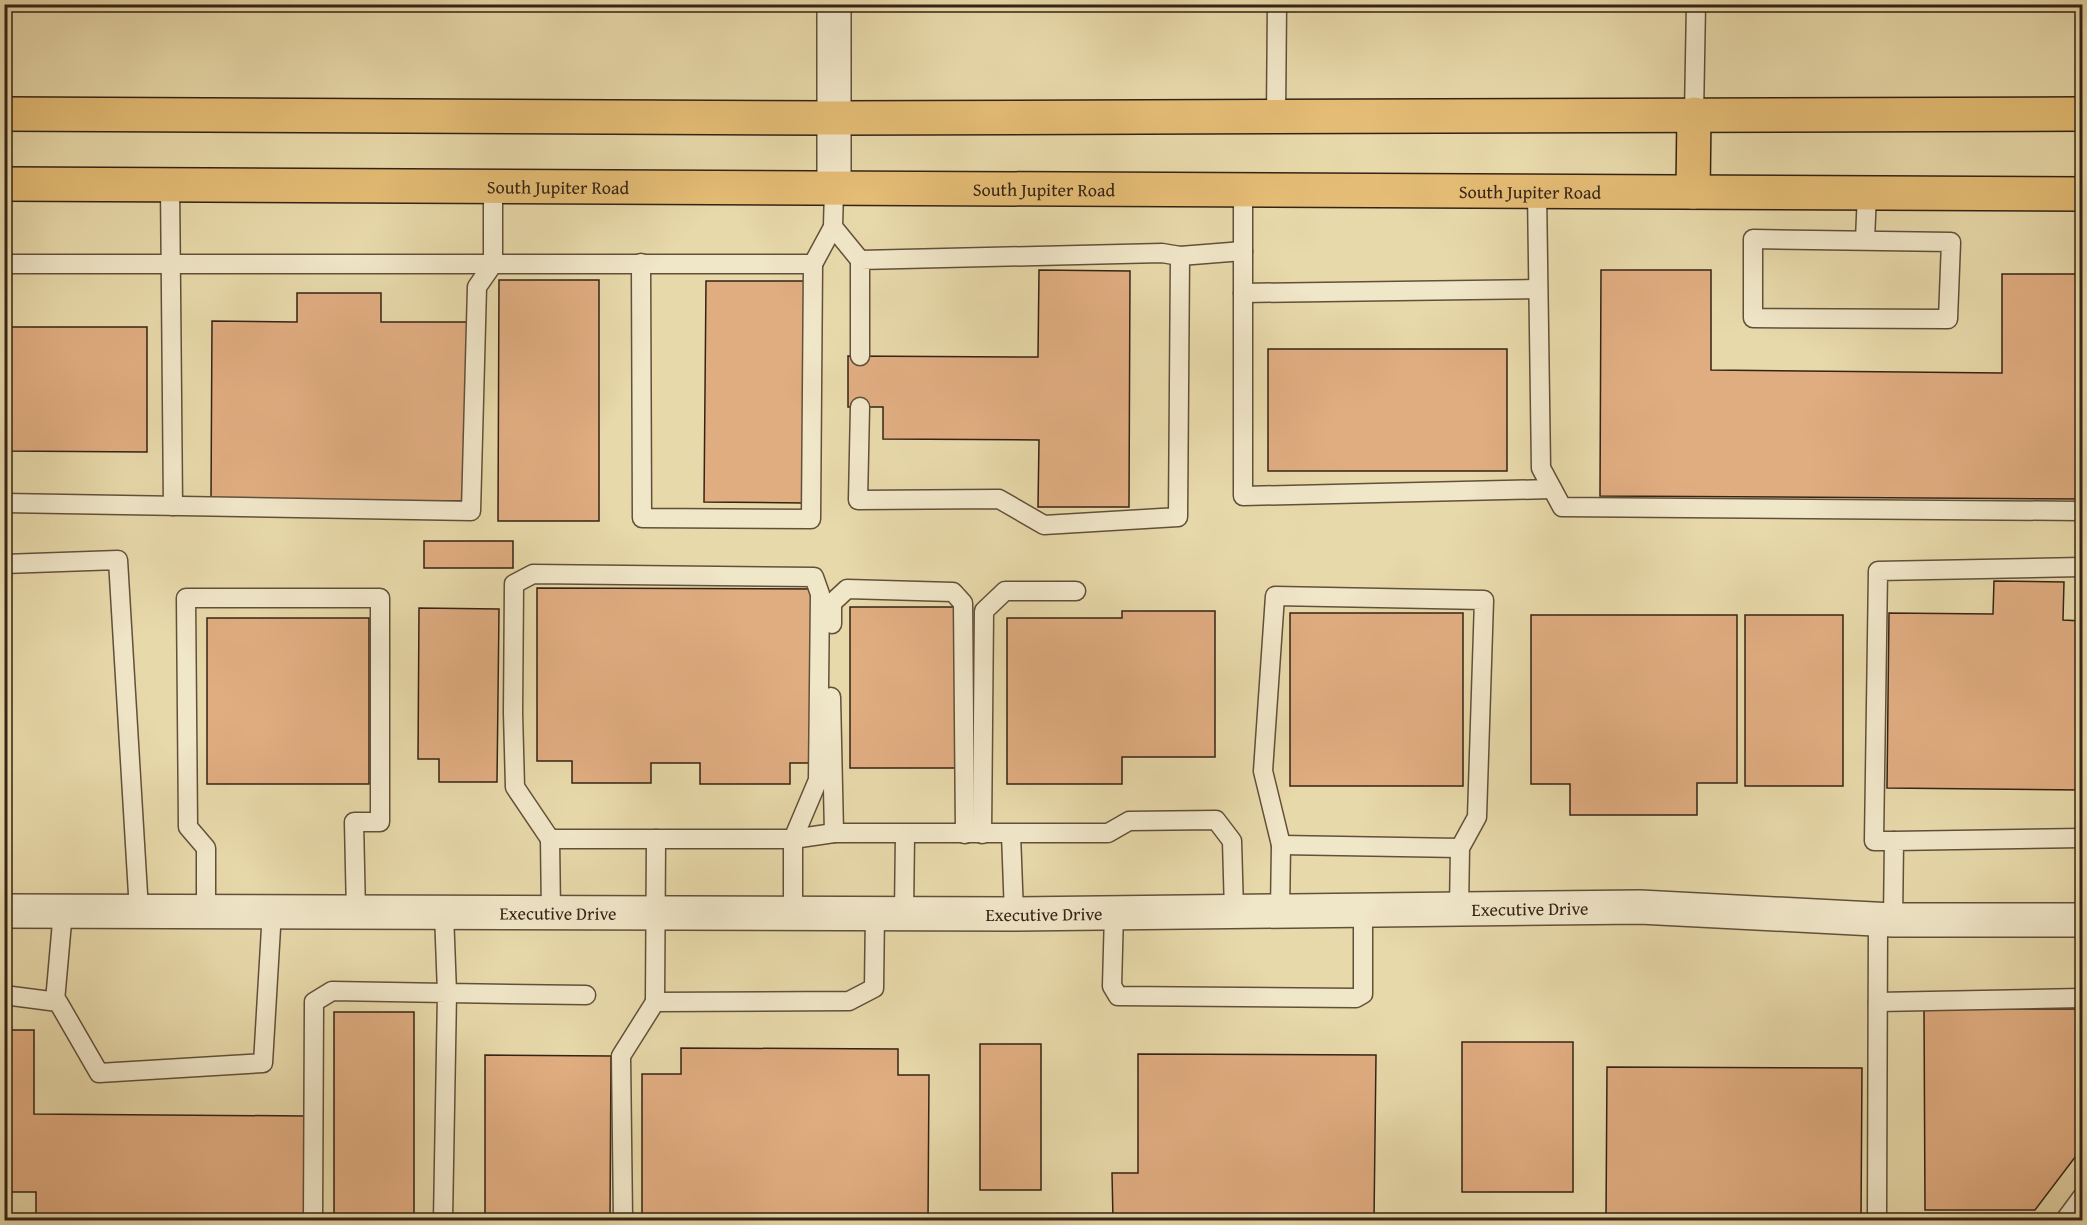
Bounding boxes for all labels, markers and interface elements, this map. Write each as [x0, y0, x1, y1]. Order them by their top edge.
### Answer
street label: South Jupiter Road [487, 173, 630, 201]
street label: South Jupiter Road [973, 175, 1116, 203]
street label: South Jupiter Road [1459, 178, 1602, 205]
street label: Executive Drive [1471, 894, 1589, 922]
street label: Executive Drive [499, 899, 617, 926]
street label: Executive Drive [985, 900, 1103, 928]

